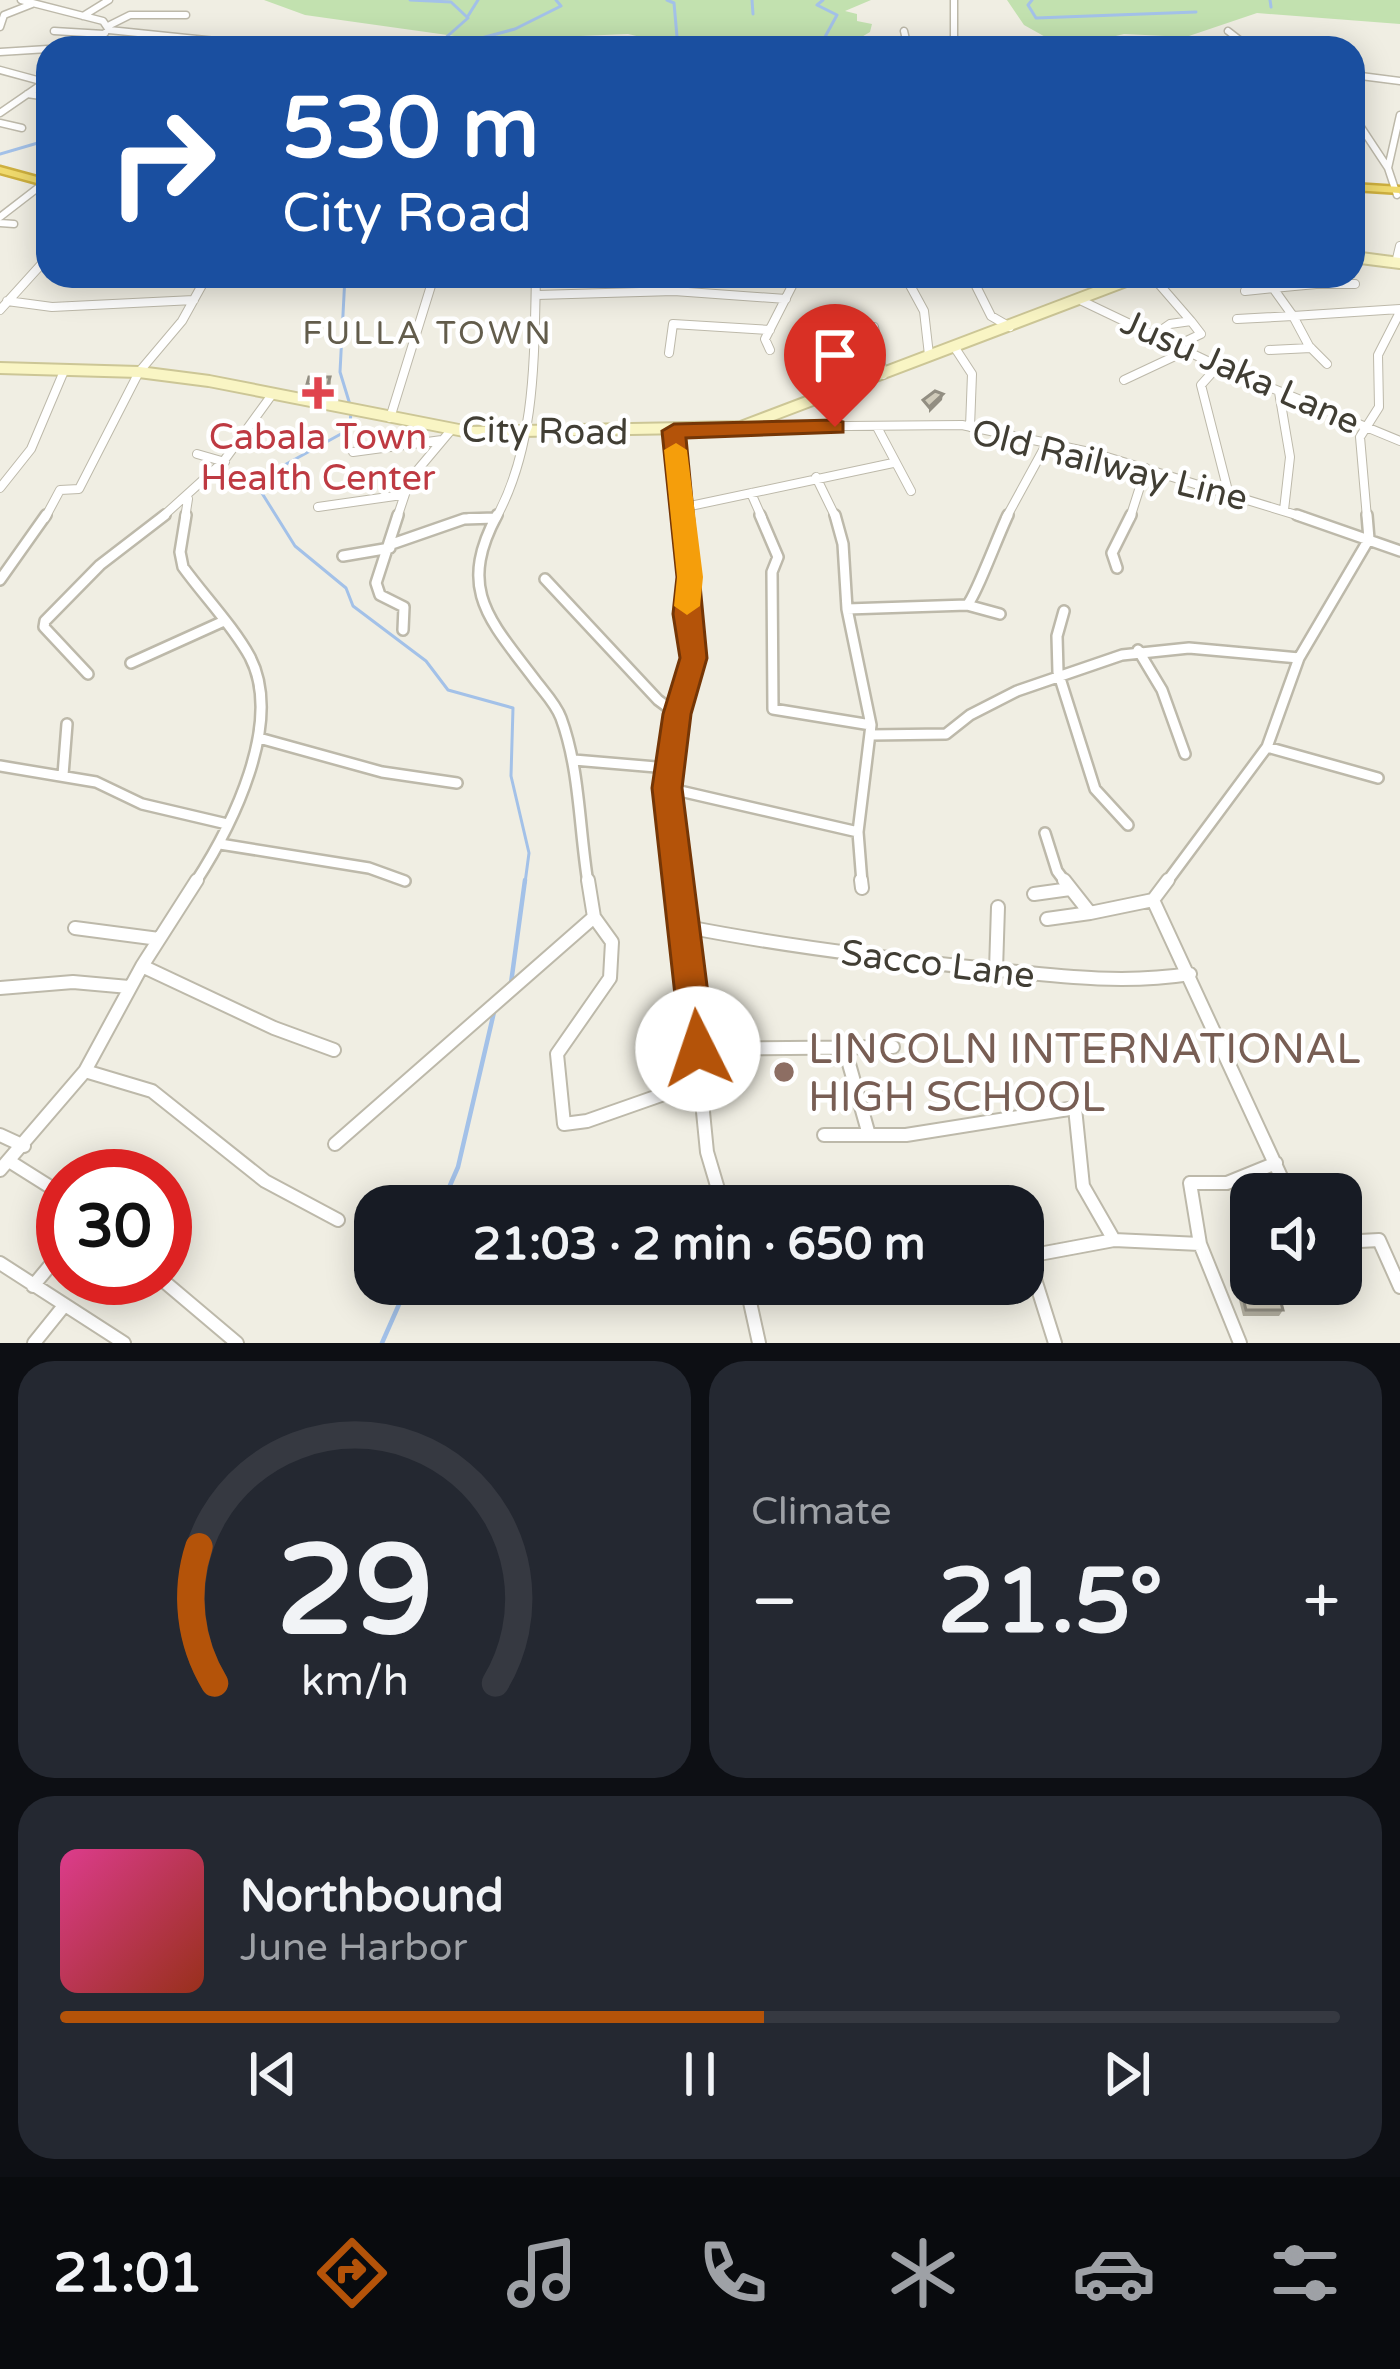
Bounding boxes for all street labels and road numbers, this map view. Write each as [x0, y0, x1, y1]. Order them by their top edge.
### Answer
street label: Jusu Jaka Lane [1115, 301, 1366, 444]
street label: City Road [461, 409, 629, 454]
street label: Old Railway Line [967, 410, 1252, 521]
street label: Sacco Lane [838, 931, 1037, 998]

